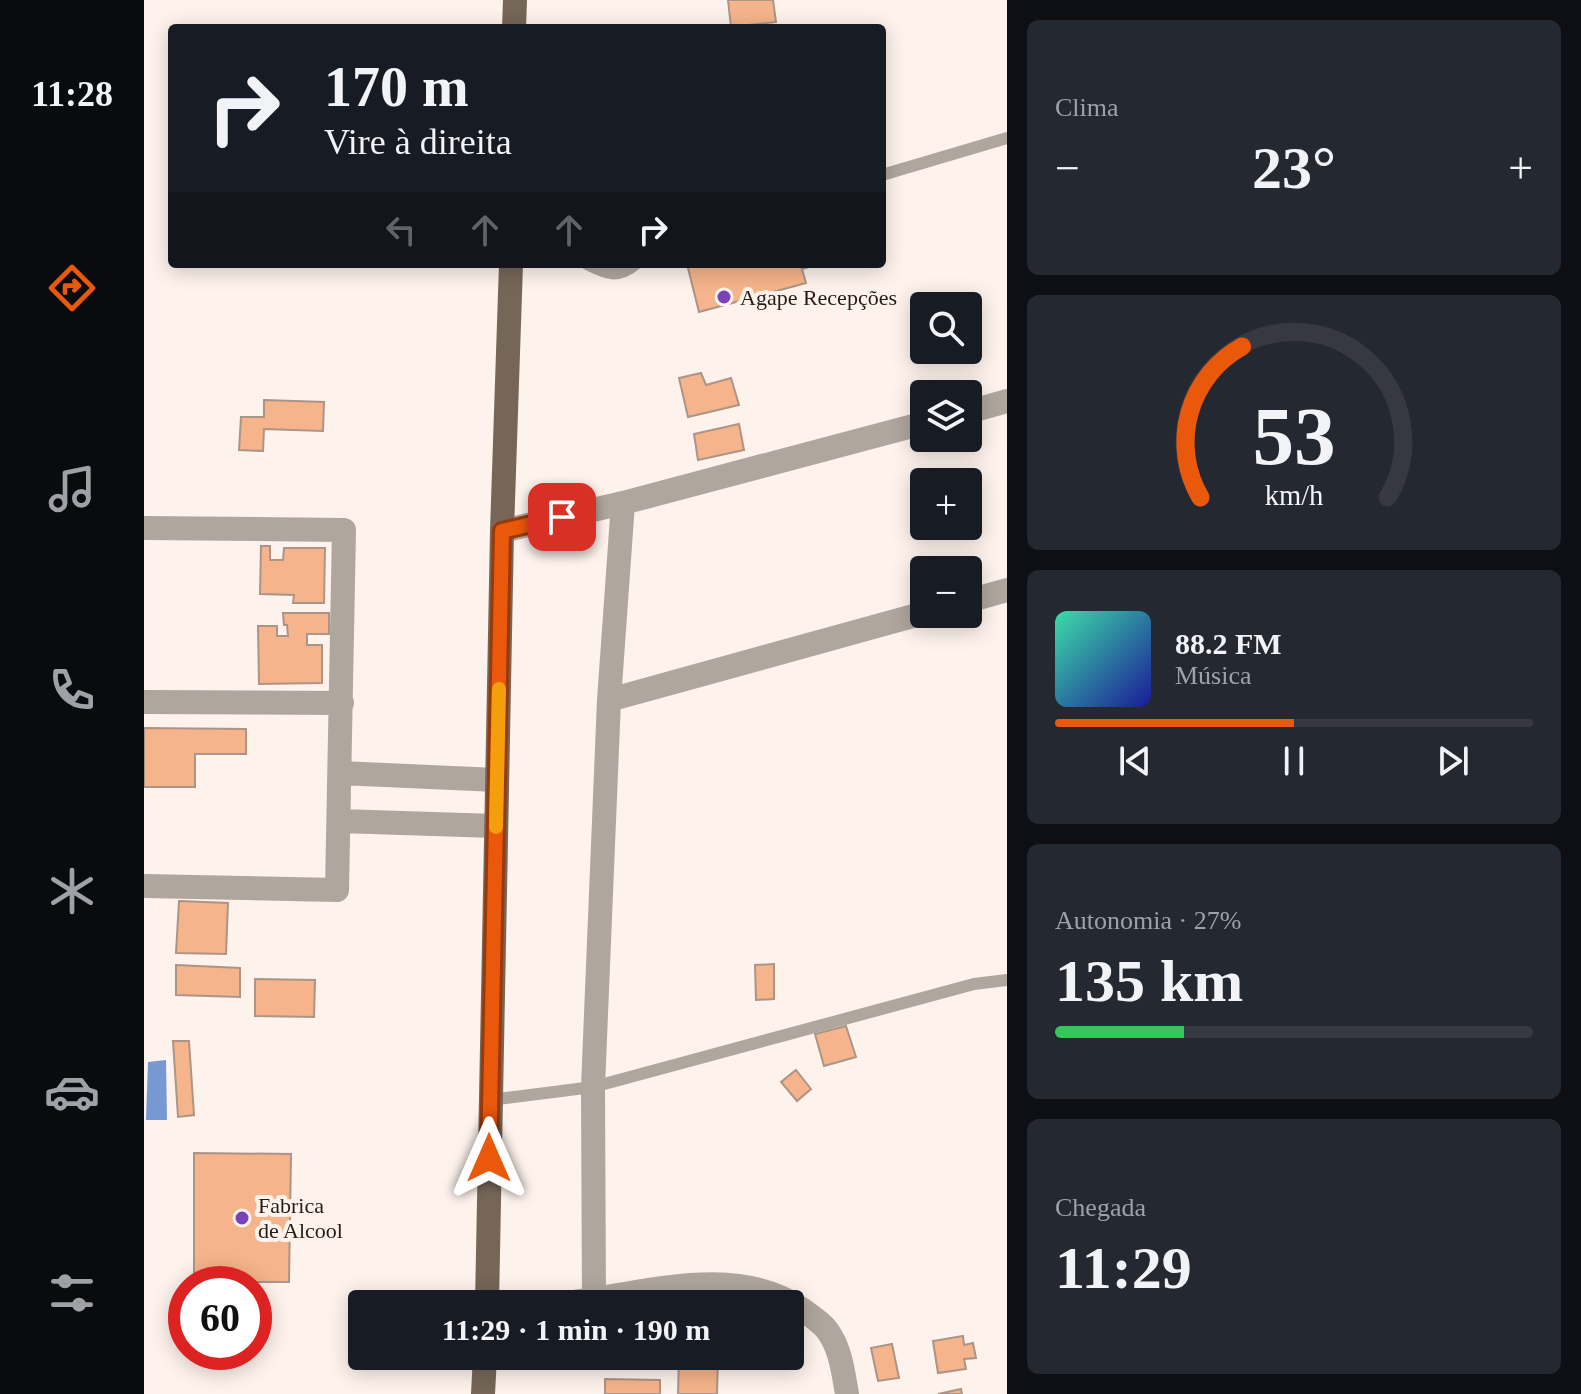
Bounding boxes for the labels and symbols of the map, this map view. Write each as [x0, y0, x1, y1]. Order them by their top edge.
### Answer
place label: Agape Recepções [740, 285, 897, 310]
marker: Agape Recepções [715, 288, 733, 306]
pin [528, 483, 596, 551]
position arrow [447, 1116, 531, 1200]
place label: Fabrica de Alcool [258, 1193, 343, 1243]
marker: Fabrica de Alcool [233, 1209, 251, 1227]
speed limit sign: 60 [168, 1266, 272, 1370]

